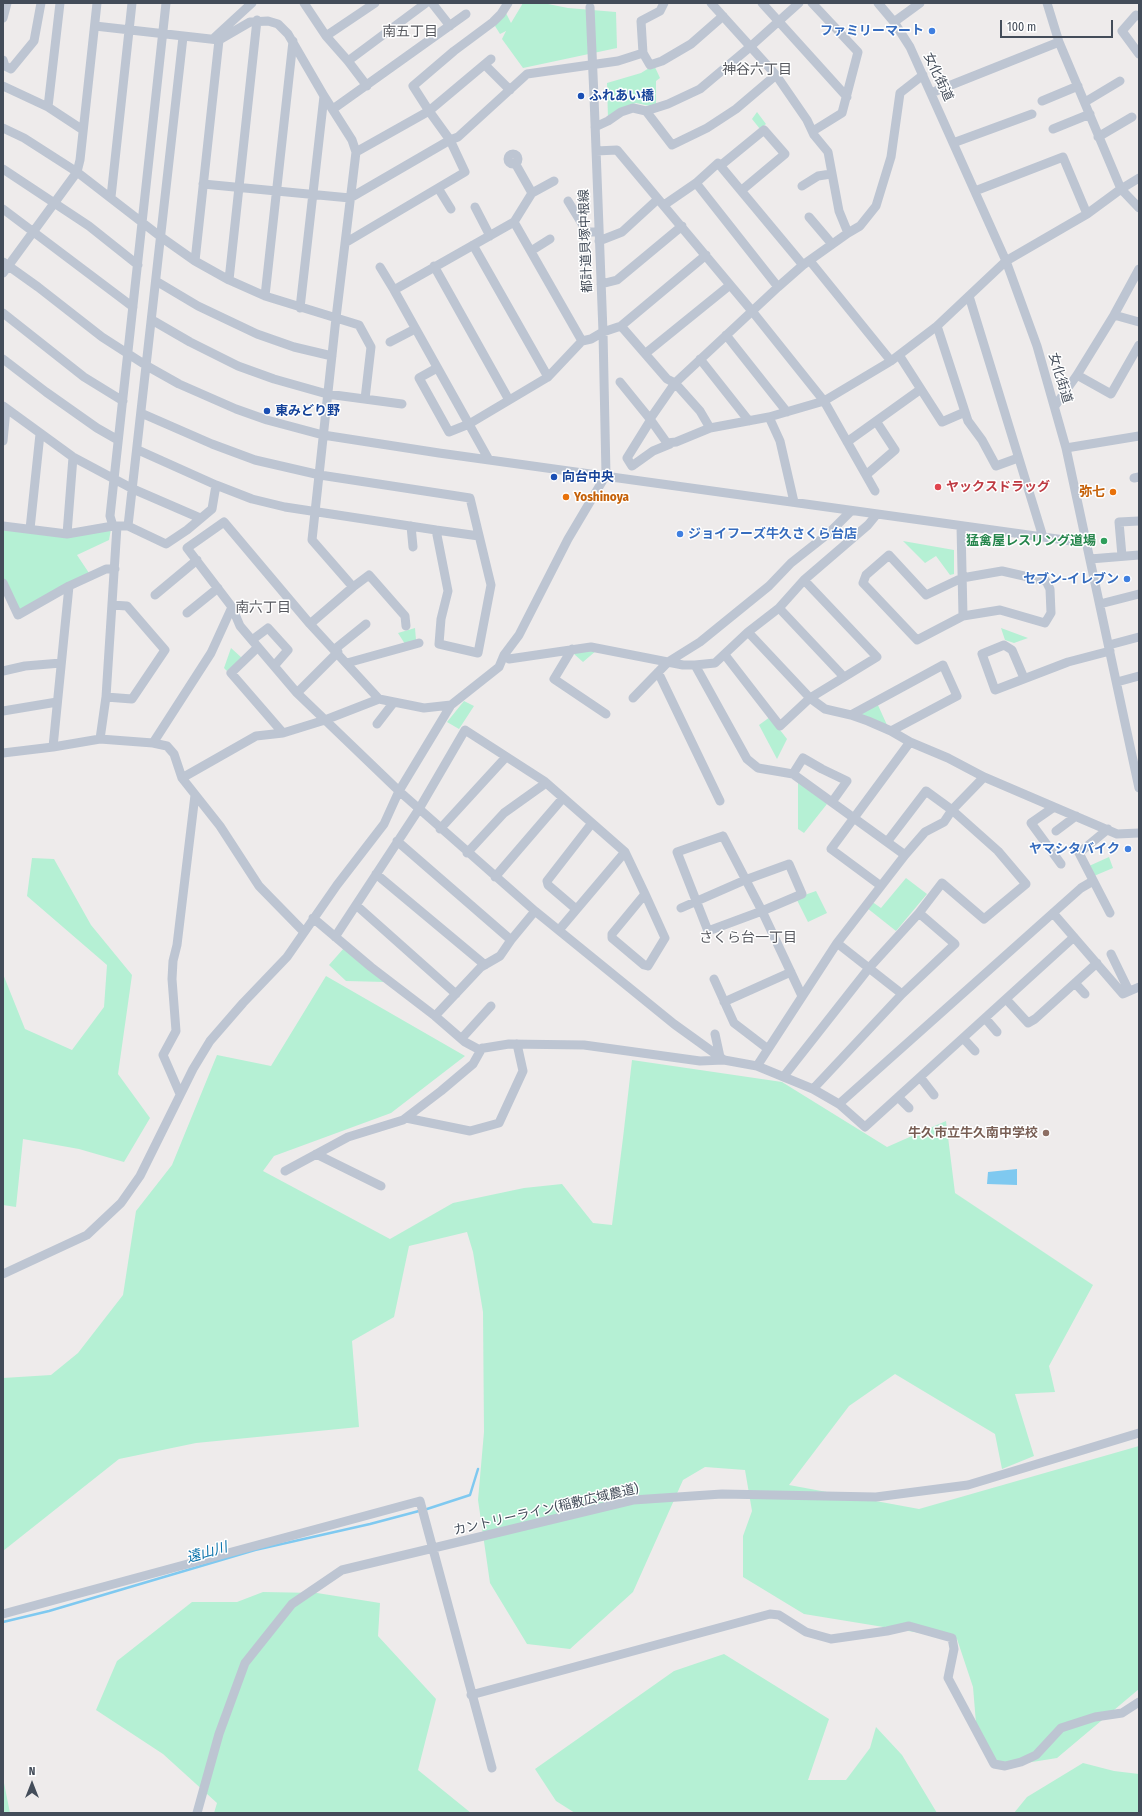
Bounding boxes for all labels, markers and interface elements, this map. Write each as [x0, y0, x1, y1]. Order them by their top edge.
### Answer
scale bar [1002, 12, 1115, 38]
text: 100 m [1007, 20, 1036, 34]
place label: ファミリーマート [820, 23, 924, 39]
district label: 南五丁目 [382, 24, 438, 40]
marker: ファミリーマート [927, 26, 937, 36]
street label: 女化街道 [920, 50, 956, 104]
district label: 神谷六丁目 [722, 62, 792, 78]
place label: ふれあい橋 [589, 88, 654, 104]
marker: ふれあい橋 [576, 91, 586, 101]
street label: 都計道貝塚中根線 [576, 189, 596, 293]
street label: 女化街道 [1045, 351, 1075, 405]
place label: 東みどり野 [275, 403, 340, 419]
marker: 東みどり野 [262, 406, 272, 416]
place label: 向台中央 [562, 469, 614, 485]
marker: 向台中央 [549, 472, 559, 482]
place label: ヤックスドラッグ [946, 479, 1050, 495]
marker: ヤックスドラッグ [933, 482, 943, 492]
place label: 弥七 [1079, 484, 1105, 500]
marker: 弥七 [1108, 487, 1118, 497]
place label: Yoshinoya [574, 489, 629, 505]
marker: Yoshinoya [561, 492, 571, 502]
place label: ジョイフーズ牛久さくら台店 [688, 526, 857, 542]
marker: ジョイフーズ牛久さくら台店 [675, 529, 685, 539]
place label: 猛禽屋レスリング道場 [966, 533, 1096, 549]
marker: 猛禽屋レスリング道場 [1099, 536, 1109, 546]
place label: セブン-イレブン [1023, 571, 1119, 587]
marker: セブン-イレブン [1122, 574, 1132, 584]
district label: 南六丁目 [235, 600, 291, 616]
place label: ヤマシタバイク [1029, 841, 1120, 857]
marker: ヤマシタバイク [1123, 844, 1133, 854]
district label: さくら台一丁目 [699, 930, 797, 946]
place label: 牛久市立牛久南中学校 [908, 1125, 1038, 1141]
marker: 牛久市立牛久南中学校 [1041, 1128, 1051, 1138]
street label: カントリーライン(稲敷広域農道) [452, 1481, 640, 1539]
water label: 遠山川 [184, 1539, 230, 1567]
north arrow [12, 1764, 52, 1804]
text: N [29, 1765, 35, 1778]

